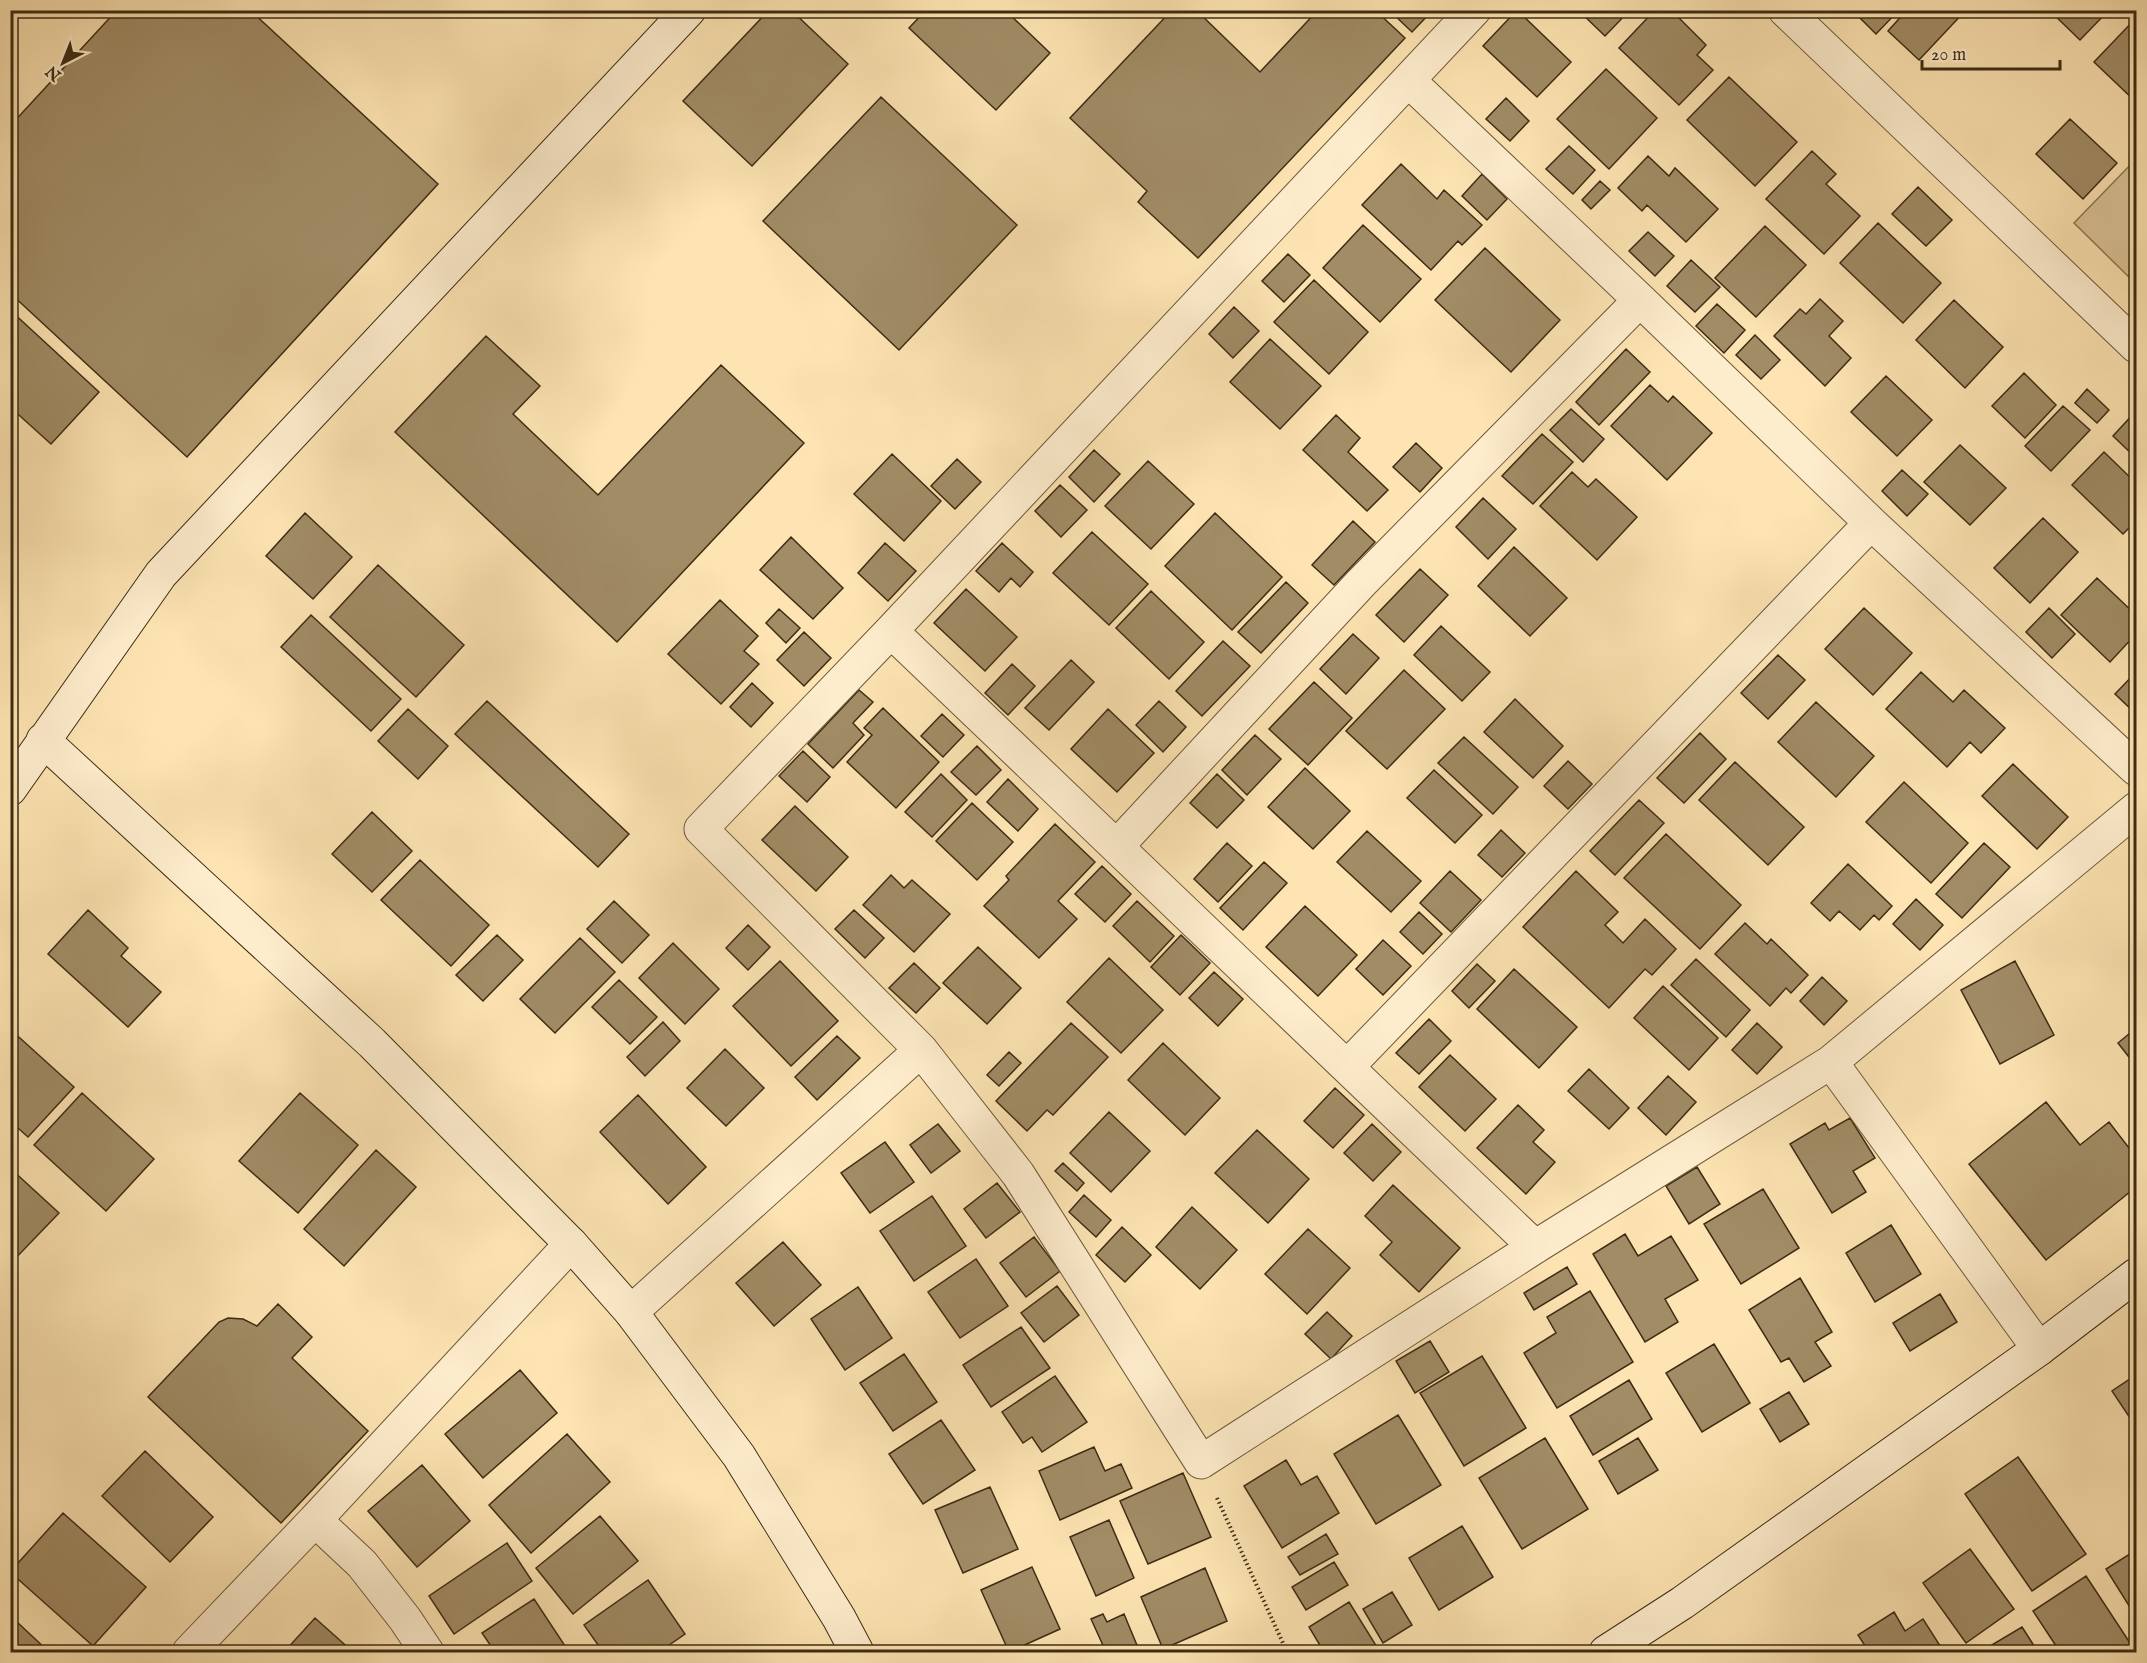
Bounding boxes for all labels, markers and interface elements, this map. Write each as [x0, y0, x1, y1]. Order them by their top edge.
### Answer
north arrow [33, 33, 93, 93]
scale bar [1922, 33, 2060, 71]
text: 20 m [1931, 44, 1966, 67]
text: N [42, 60, 67, 85]

